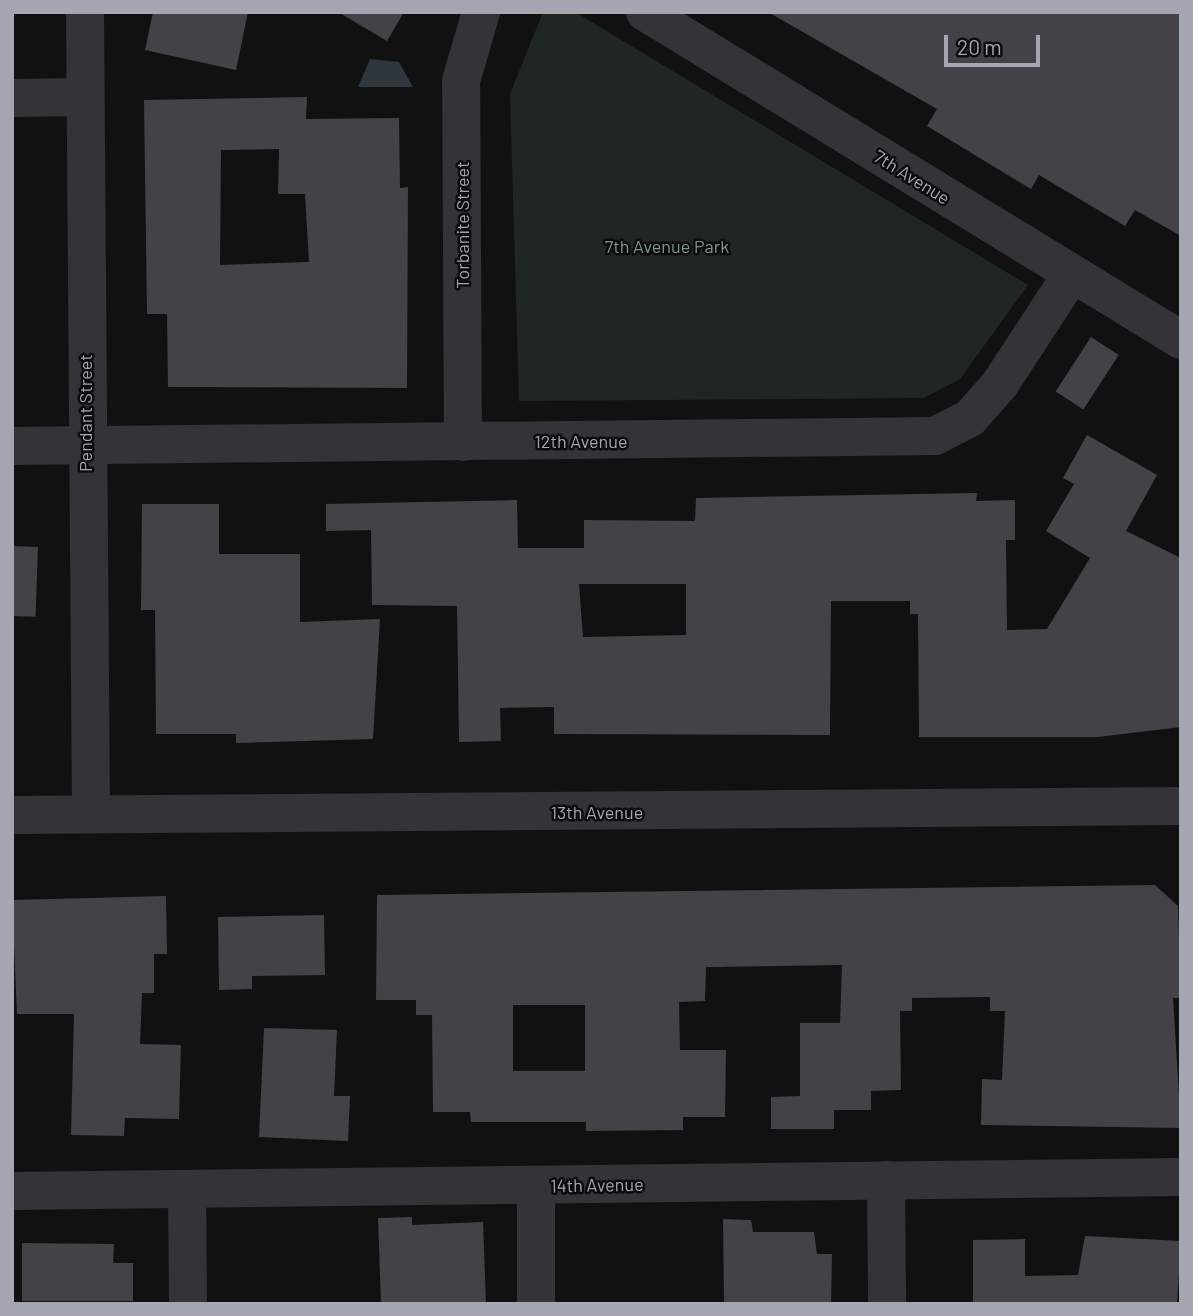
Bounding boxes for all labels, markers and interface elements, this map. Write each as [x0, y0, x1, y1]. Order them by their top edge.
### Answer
scale bar [948, 21, 1044, 65]
text: 20 m [957, 34, 1002, 59]
street label: 7th Avenue [870, 145, 954, 209]
street label: Torbanite Street [451, 161, 473, 289]
park label: 7th Avenue Park [605, 235, 729, 257]
street label: Pendant Street [74, 354, 96, 472]
street label: 12th Avenue [534, 430, 628, 452]
street label: 13th Avenue [551, 801, 643, 823]
street label: 14th Avenue [550, 1173, 644, 1197]

